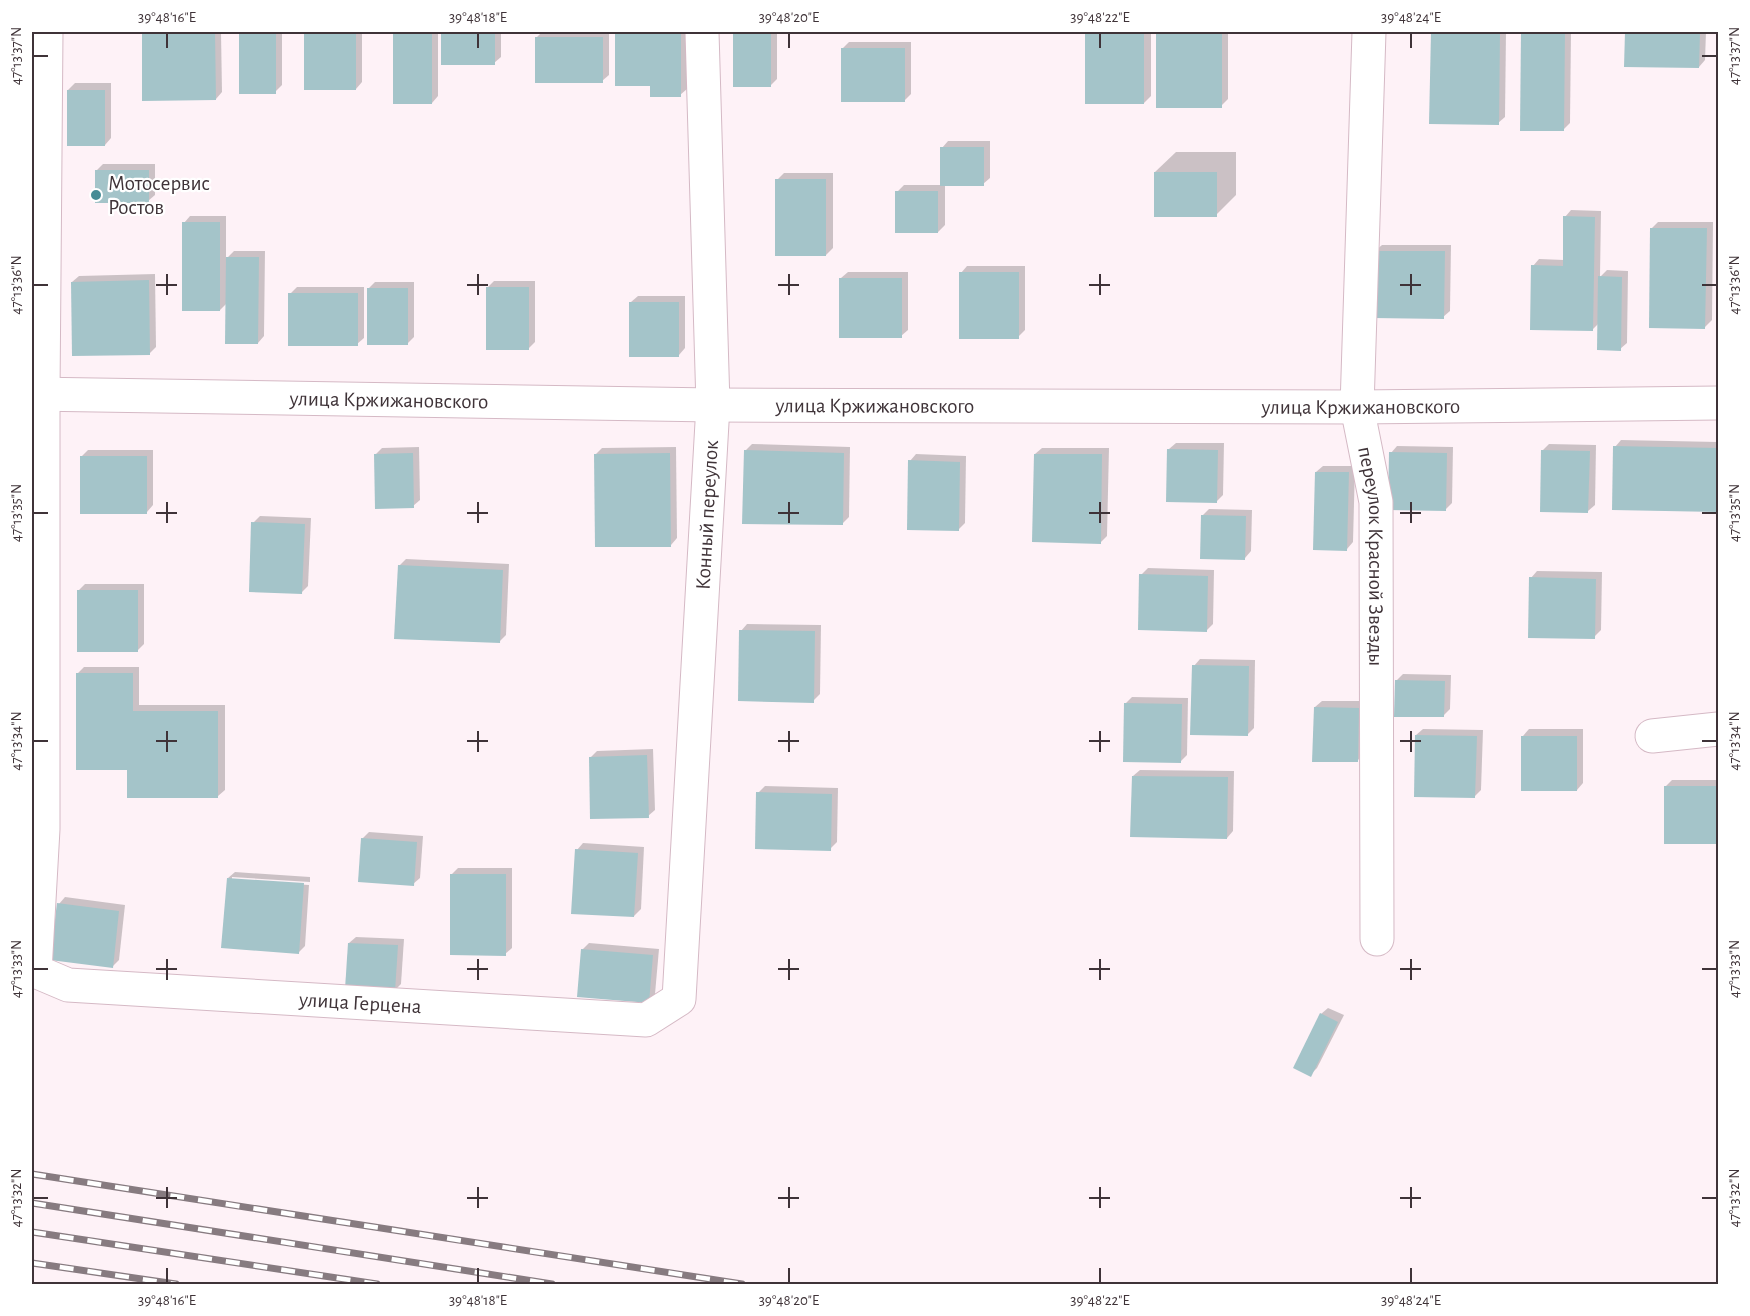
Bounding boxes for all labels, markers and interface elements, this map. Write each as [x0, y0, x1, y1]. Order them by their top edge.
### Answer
text: 39°48'16"E [138, 10, 196, 25]
text: 39°48'18"E [449, 10, 507, 25]
text: 39°48'20"E [759, 10, 819, 25]
text: 39°48'22"E [1070, 10, 1130, 25]
text: 39°48'24"E [1381, 10, 1441, 25]
text: 47°13'37"N [9, 27, 24, 85]
text: 47°13'37"N [1727, 27, 1742, 85]
place label: Мотосервис Ростов [108, 173, 210, 218]
marker: Мотосервис Ростов [89, 188, 103, 202]
text: 47°13'36"N [9, 255, 24, 315]
text: 47°13'36"N [1727, 255, 1742, 315]
street label: улица Кржижановского [289, 388, 488, 412]
street label: улица Кржижановского [775, 395, 974, 416]
street label: улица Кржижановского [1261, 395, 1460, 418]
street label: Конный переулок [692, 439, 721, 591]
street label: переулок Красной Звезды [1355, 445, 1387, 666]
text: 47°13'35"N [9, 484, 24, 542]
text: 47°13'35"N [1727, 484, 1742, 542]
text: 47°13'34"N [9, 711, 24, 771]
text: 47°13'34"N [1727, 711, 1742, 771]
text: 47°13'33"N [9, 940, 24, 998]
text: 47°13'33"N [1727, 940, 1742, 998]
street label: улица Герцена [298, 988, 423, 1017]
text: 47°13'32"N [9, 1168, 24, 1228]
text: 47°13'32"N [1727, 1168, 1742, 1228]
text: 39°48'16"E [138, 1293, 196, 1308]
text: 39°48'18"E [449, 1293, 507, 1308]
text: 39°48'20"E [759, 1293, 819, 1308]
text: 39°48'22"E [1070, 1293, 1130, 1308]
text: 39°48'24"E [1381, 1293, 1441, 1308]

